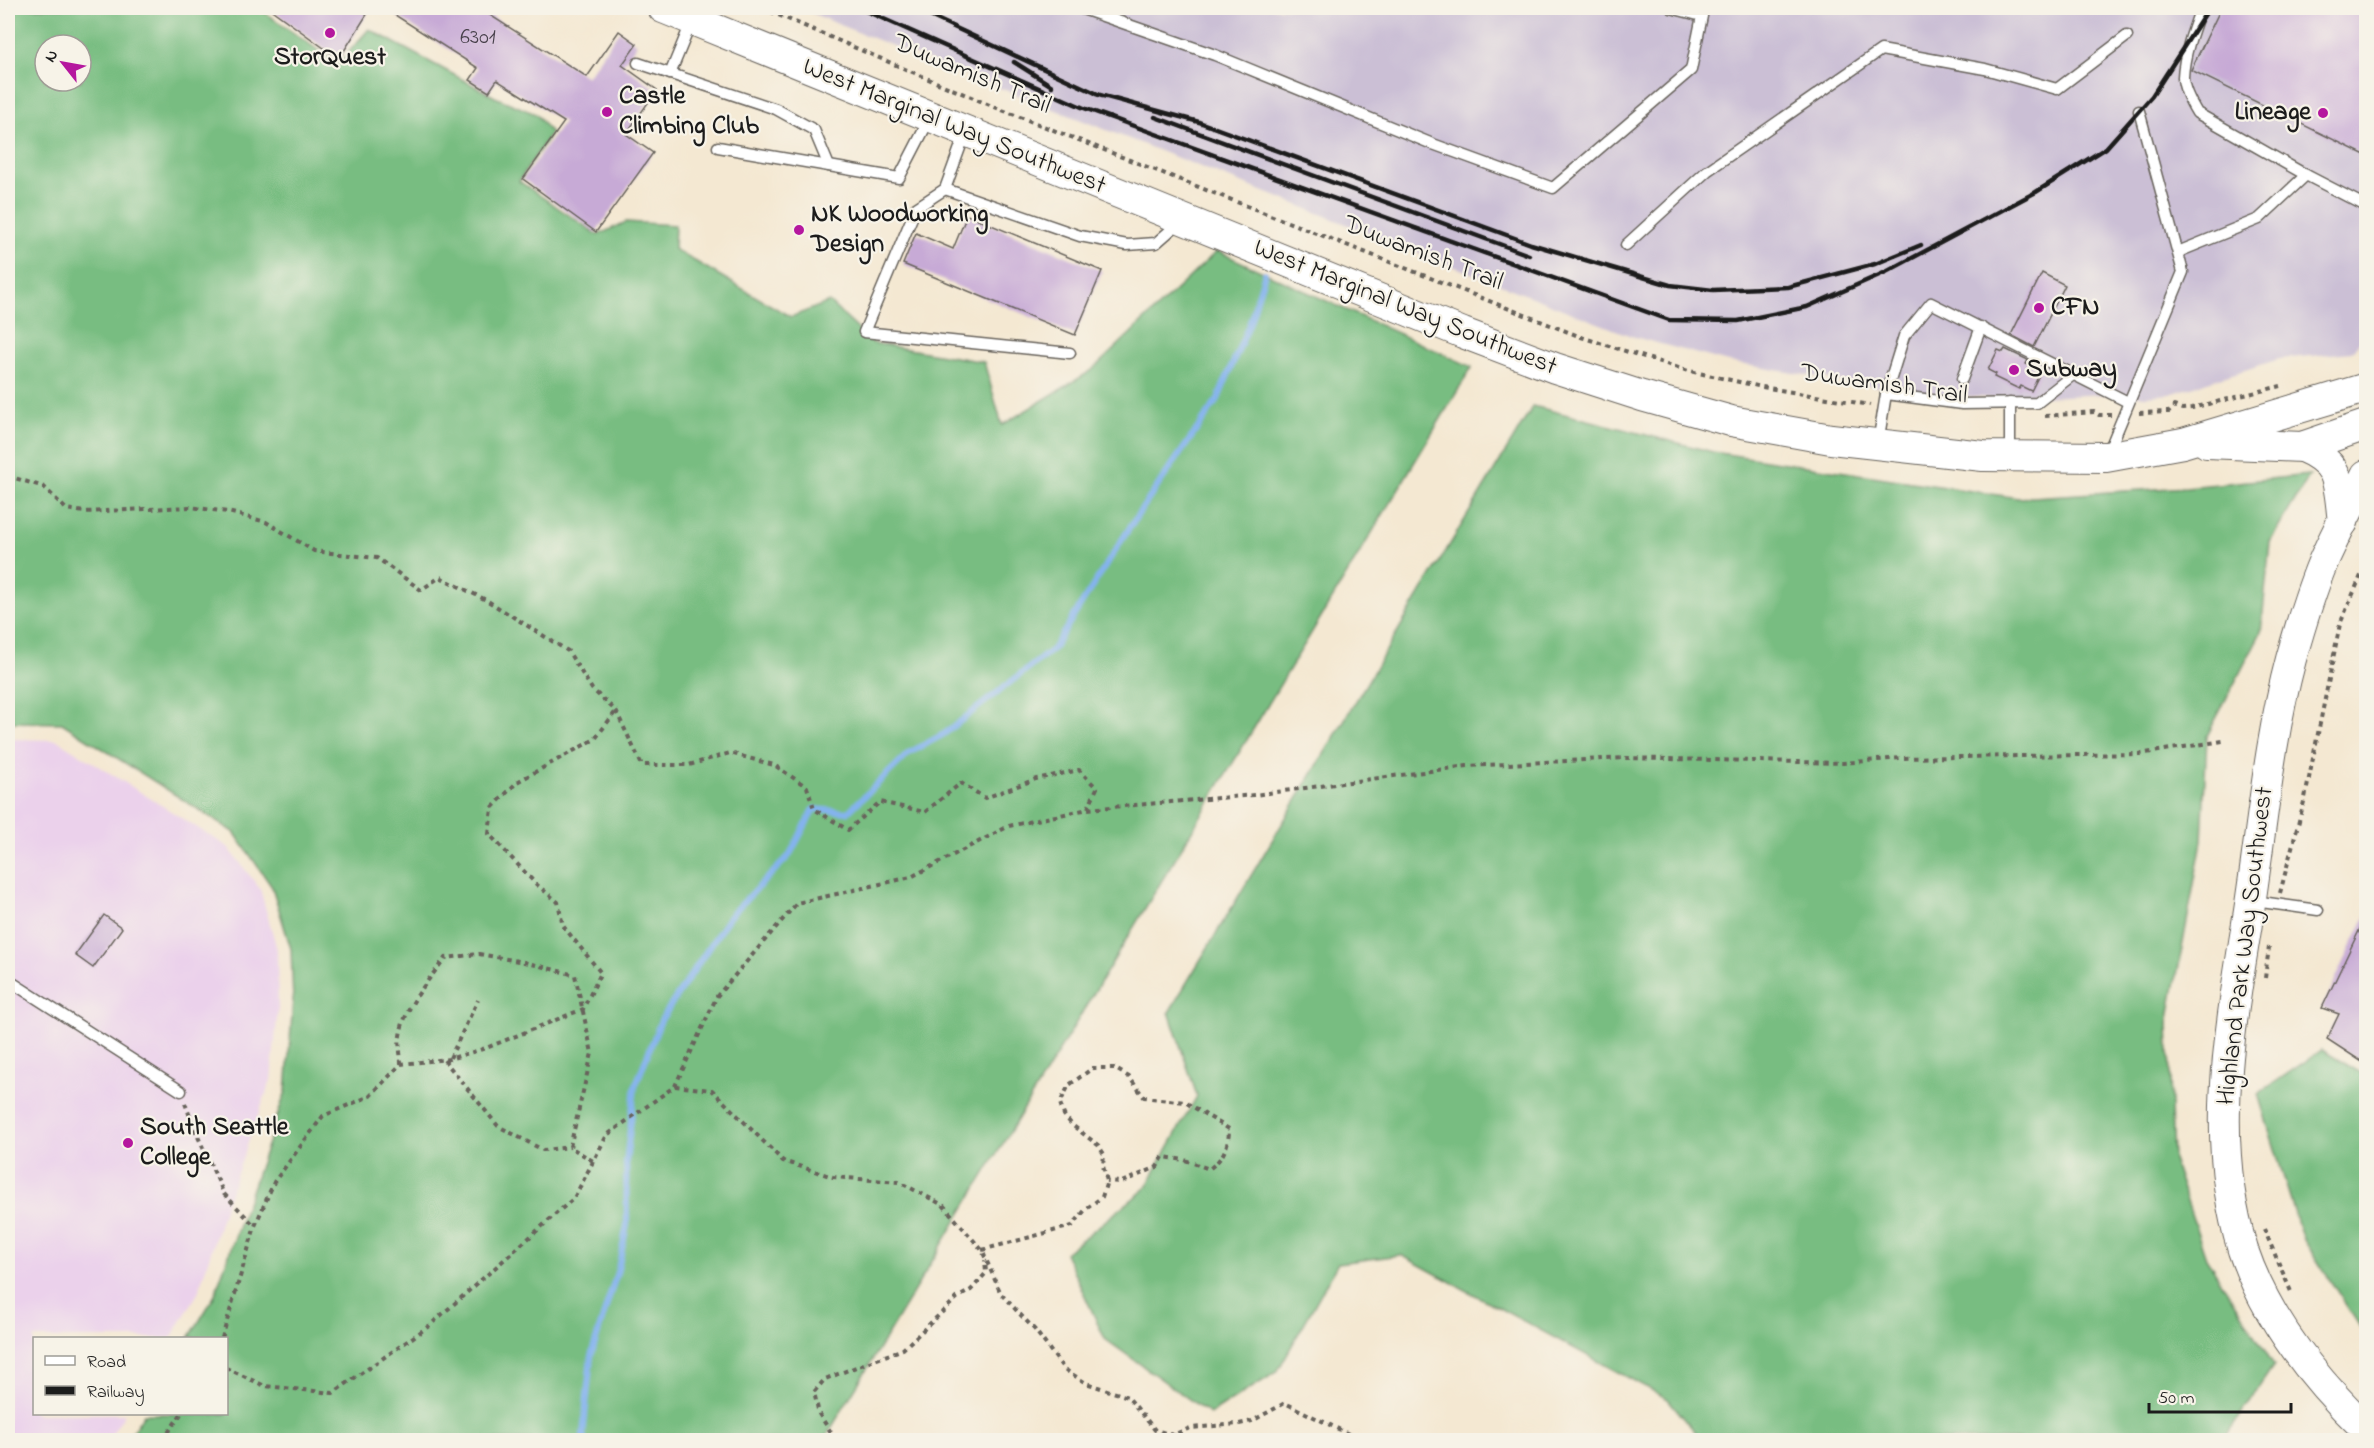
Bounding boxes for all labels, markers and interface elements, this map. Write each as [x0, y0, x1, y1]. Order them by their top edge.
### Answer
house number: 6301 [460, 22, 496, 54]
street label: Duwamish Trail [886, 24, 1057, 125]
marker: StorQuest [323, 26, 337, 40]
north arrow [33, 33, 93, 93]
place label: StorQuest [274, 39, 386, 77]
text: N [39, 45, 65, 67]
street label: West Marginal Way Southwest [797, 49, 1112, 205]
place label: Castle Climbing Club [619, 78, 759, 147]
place label: Lineage [2235, 94, 2312, 133]
marker: Castle Climbing Club [600, 105, 614, 119]
marker: Lineage [2316, 106, 2330, 120]
place label: NK Woodworking Design [810, 196, 989, 265]
street label: Duwamish Trail [1337, 206, 1508, 302]
marker: NK Woodworking Design [792, 223, 806, 237]
street label: West Marginal Way Southwest [1248, 230, 1563, 386]
place label: CFN [2051, 289, 2100, 327]
marker: CFN [2032, 301, 2046, 315]
place label: Subway [2026, 351, 2117, 389]
street label: Duwamish Trail [1797, 354, 1970, 416]
marker: Subway [2007, 363, 2021, 377]
street label: Highland Park Way Southwest [2208, 784, 2284, 1107]
place label: South Seattle College [140, 1109, 290, 1178]
marker: South Seattle College [121, 1136, 135, 1150]
legend [33, 1337, 228, 1415]
text: Road [87, 1350, 126, 1376]
scale bar [2149, 1376, 2292, 1414]
text: Railway [87, 1380, 144, 1406]
text: 50 m [2158, 1386, 2195, 1412]

